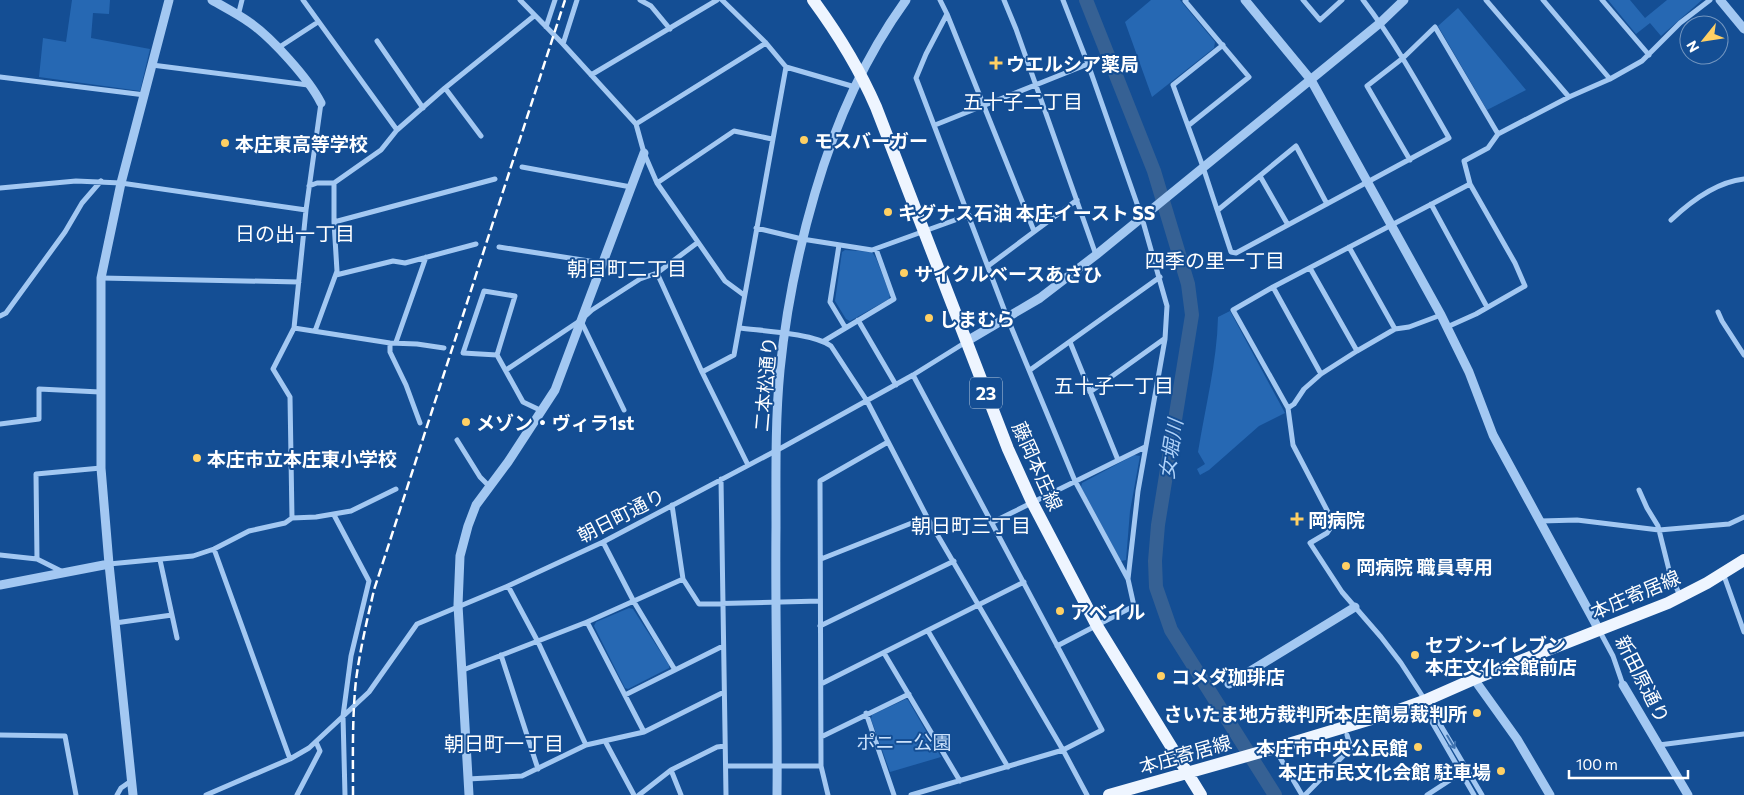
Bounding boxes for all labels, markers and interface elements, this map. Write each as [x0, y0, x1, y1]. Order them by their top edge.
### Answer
north arrow [1679, 15, 1729, 65]
text: N [1682, 38, 1702, 56]
place label: ウエルシア薬局 [1006, 52, 1139, 75]
marker: ウエルシア薬局 [990, 57, 1002, 69]
district label: 五十子二丁目 [963, 89, 1083, 113]
place label: モスバーガー [814, 129, 928, 152]
place label: 本庄東高等学校 [235, 132, 368, 155]
marker: モスバーガー [798, 134, 810, 146]
marker: 本庄東高等学校 [219, 137, 231, 149]
place label: キグナス石油 本庄イースト SS [898, 201, 1155, 224]
marker: キグナス石油 本庄イースト SS [882, 206, 894, 218]
district label: 日の出一丁目 [235, 221, 355, 245]
district label: 四季の里一丁目 [1145, 248, 1285, 272]
district label: 朝日町二丁目 [567, 256, 687, 280]
place label: サイクルベースあさひ [914, 262, 1102, 285]
marker: サイクルベースあさひ [898, 267, 910, 279]
place label: しまむら [939, 307, 1015, 330]
marker: しまむら [923, 312, 935, 324]
street label: 二本松通り [749, 336, 781, 432]
district label: 五十子一丁目 [1054, 373, 1174, 397]
road number: 23 [970, 378, 1002, 408]
place label: メゾン・ヴィラ1st [476, 411, 634, 434]
marker: メゾン・ヴィラ1st [460, 416, 472, 428]
water label: 女堀川 [1153, 416, 1187, 481]
street label: 藤岡本庄線 [1008, 418, 1068, 514]
place label: 本庄市立本庄東小学校 [207, 447, 397, 470]
marker: 本庄市立本庄東小学校 [191, 452, 203, 464]
street label: 朝日町通り [573, 483, 669, 547]
place label: 岡病院 [1308, 508, 1365, 531]
marker: 岡病院 [1290, 512, 1304, 526]
district label: 朝日町三丁目 [911, 513, 1031, 537]
place label: 岡病院 職員専用 [1356, 555, 1493, 578]
marker: 岡病院 職員専用 [1340, 560, 1352, 572]
street label: 本庄寄居線 [1587, 565, 1683, 623]
place label: アベイル [1070, 600, 1146, 623]
marker: アベイル [1054, 605, 1066, 617]
street label: 新田原通り [1611, 631, 1675, 727]
place label: セブン-イレブン 本庄文化会館前店 [1425, 633, 1577, 678]
marker: セブン-イレブン 本庄文化会館前店 [1409, 649, 1421, 661]
place label: コメダ珈琲店 [1171, 665, 1285, 688]
marker: コメダ珈琲店 [1155, 670, 1167, 682]
place label: さいたま地方裁判所本庄簡易裁判所 [1164, 702, 1467, 725]
marker: さいたま地方裁判所本庄簡易裁判所 [1471, 707, 1483, 719]
park label: ポニー公園 [856, 730, 952, 753]
street label: 本庄寄居線 [1136, 730, 1234, 778]
district label: 朝日町一丁目 [444, 731, 564, 755]
one-way arrow [1446, 734, 1456, 748]
place label: 本庄市中央公民館 [1256, 736, 1408, 759]
marker: 本庄市中央公民館 [1412, 741, 1424, 753]
scale bar [1569, 748, 1688, 780]
text: 100 m [1576, 755, 1618, 773]
place label: 本庄市民文化会館 駐車場 [1278, 760, 1491, 783]
marker: 本庄市民文化会館 駐車場 [1495, 765, 1507, 777]

